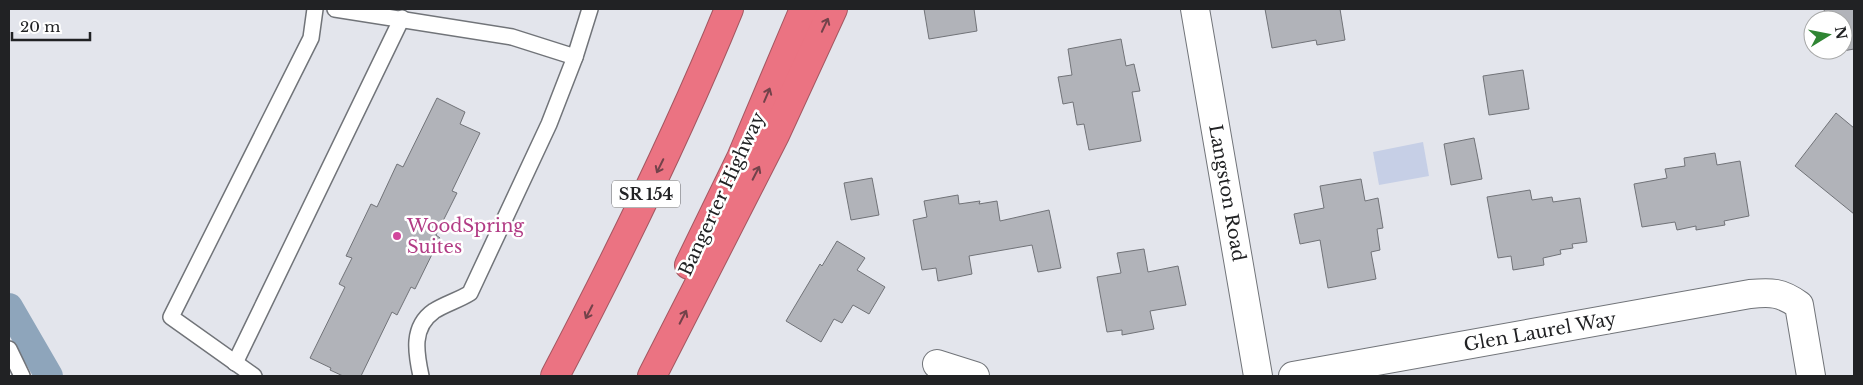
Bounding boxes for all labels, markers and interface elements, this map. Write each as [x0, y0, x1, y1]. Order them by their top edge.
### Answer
scale bar [12, 10, 90, 42]
north arrow [1803, 10, 1853, 60]
text: 20 m [20, 17, 60, 36]
one-way arrow [821, 18, 831, 33]
text: N [1831, 25, 1851, 41]
one-way arrow [763, 88, 773, 103]
street label: Bangerter Highway [674, 108, 770, 279]
street label: Langston Road [1204, 123, 1250, 263]
one-way arrow [655, 158, 665, 173]
one-way arrow [751, 165, 761, 180]
road number: SR 154 [612, 180, 680, 208]
place label: WoodSpring Suites [406, 215, 524, 258]
marker: WoodSpring Suites [391, 230, 403, 242]
one-way arrow [584, 304, 594, 319]
street label: Glen Laurel Way [1462, 308, 1618, 356]
one-way arrow [678, 310, 688, 325]

